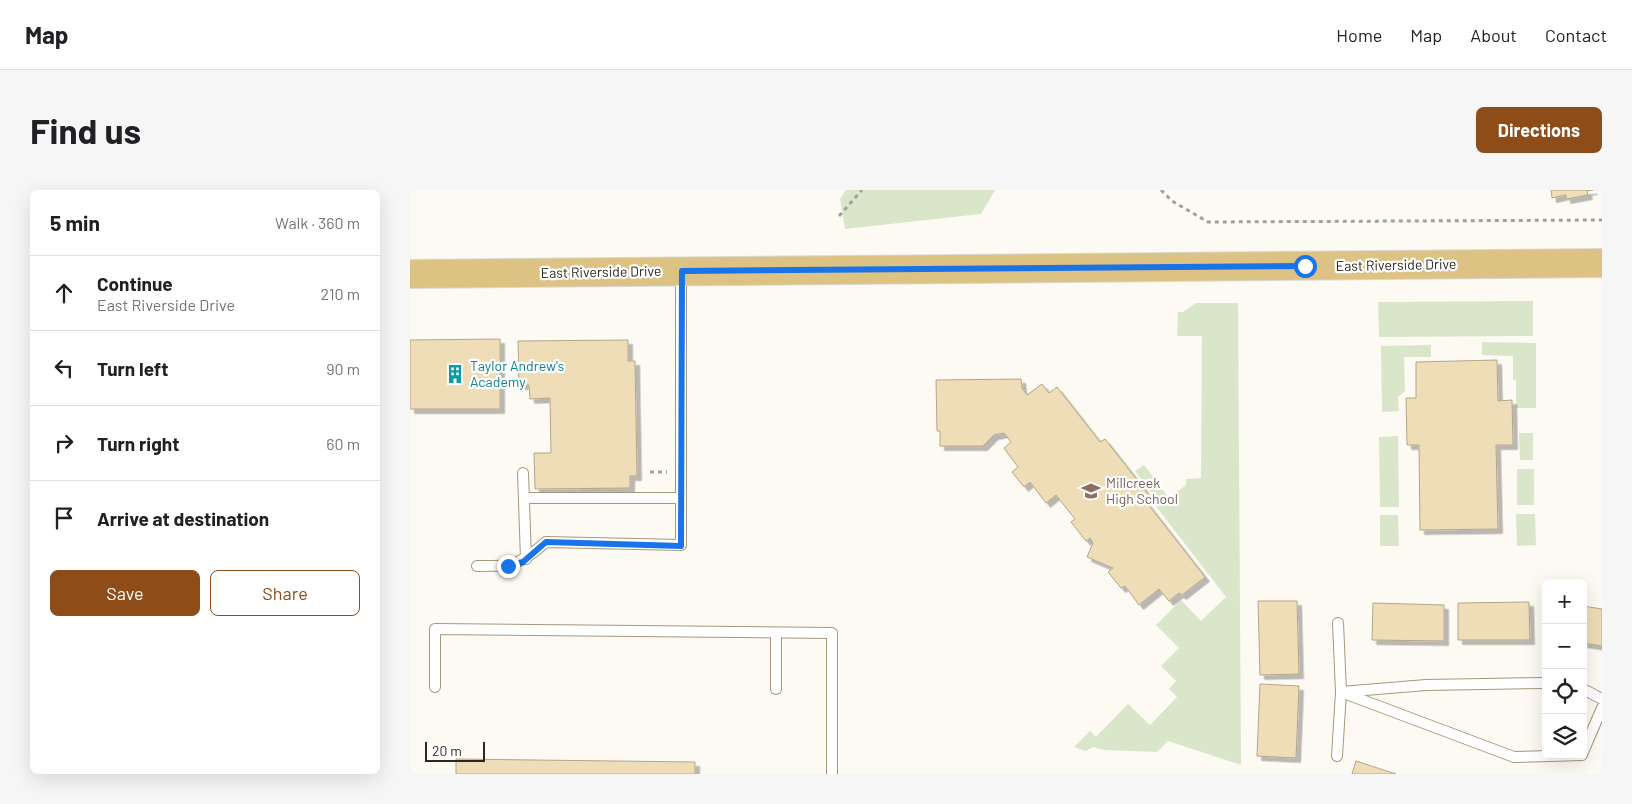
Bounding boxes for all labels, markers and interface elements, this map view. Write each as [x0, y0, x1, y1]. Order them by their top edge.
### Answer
text: Map [25, 20, 68, 49]
text: Home [1336, 24, 1382, 46]
text: Map [1410, 24, 1442, 46]
text: About [1470, 24, 1517, 46]
text: Contact [1545, 24, 1607, 46]
button: Directions [1476, 107, 1602, 153]
text: Find us [30, 109, 141, 151]
text: 5 min [50, 210, 100, 235]
text: Walk · 360 m [275, 213, 360, 232]
route start [1294, 255, 1317, 278]
street label: East Riverside Drive [1335, 255, 1456, 274]
street label: East Riverside Drive [540, 262, 661, 281]
text: Continue [97, 272, 173, 295]
icon: ahead [50, 279, 78, 307]
text: 210 m [321, 284, 360, 303]
text: East Riverside Drive [97, 295, 235, 314]
icon: left [50, 354, 78, 382]
text: Turn left [97, 357, 168, 380]
place label: Taylor Andrew's Academy [470, 357, 564, 390]
text: 90 m [326, 359, 360, 378]
building icon: Taylor Andrew's Academy [444, 363, 466, 385]
icon: right [50, 429, 78, 457]
text: Turn right [97, 432, 179, 455]
text: 60 m [326, 434, 360, 453]
place label: Millcreek High School [1106, 474, 1178, 507]
school or university icon: Millcreek High School [1080, 480, 1102, 502]
icon: arrive [50, 504, 78, 532]
text: Arrive at destination [97, 507, 269, 530]
route end [497, 555, 520, 578]
button: Save [50, 570, 200, 616]
button: Share [210, 570, 360, 616]
map controls [1542, 579, 1587, 759]
button: + [1542, 579, 1587, 624]
button: − [1542, 624, 1587, 669]
button: locate [1542, 669, 1587, 714]
button: layers [1542, 714, 1587, 759]
scale bar [425, 739, 485, 762]
text: 20 m [432, 742, 462, 759]

